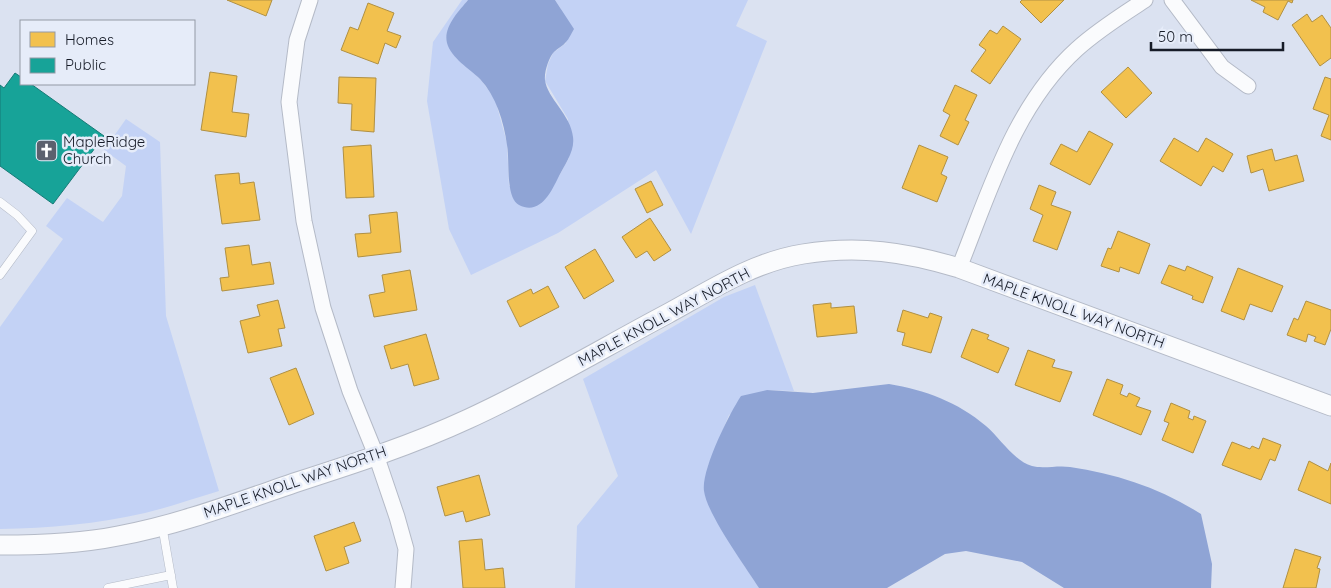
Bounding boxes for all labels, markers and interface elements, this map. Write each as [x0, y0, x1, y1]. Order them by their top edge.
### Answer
legend [20, 20, 195, 85]
scale bar [1151, 20, 1284, 52]
text: 50 m [1158, 27, 1193, 46]
text: Homes [65, 30, 114, 49]
text: Public [65, 55, 106, 74]
place label: MapleRidge Church [63, 132, 145, 168]
church icon: MapleRidge Church [35, 139, 59, 163]
street label: MAPLE KNOLL WAY NORTH [575, 263, 753, 370]
street label: MAPLE KNOLL WAY NORTH [981, 269, 1168, 352]
street label: MAPLE KNOLL WAY NORTH [201, 441, 389, 522]

